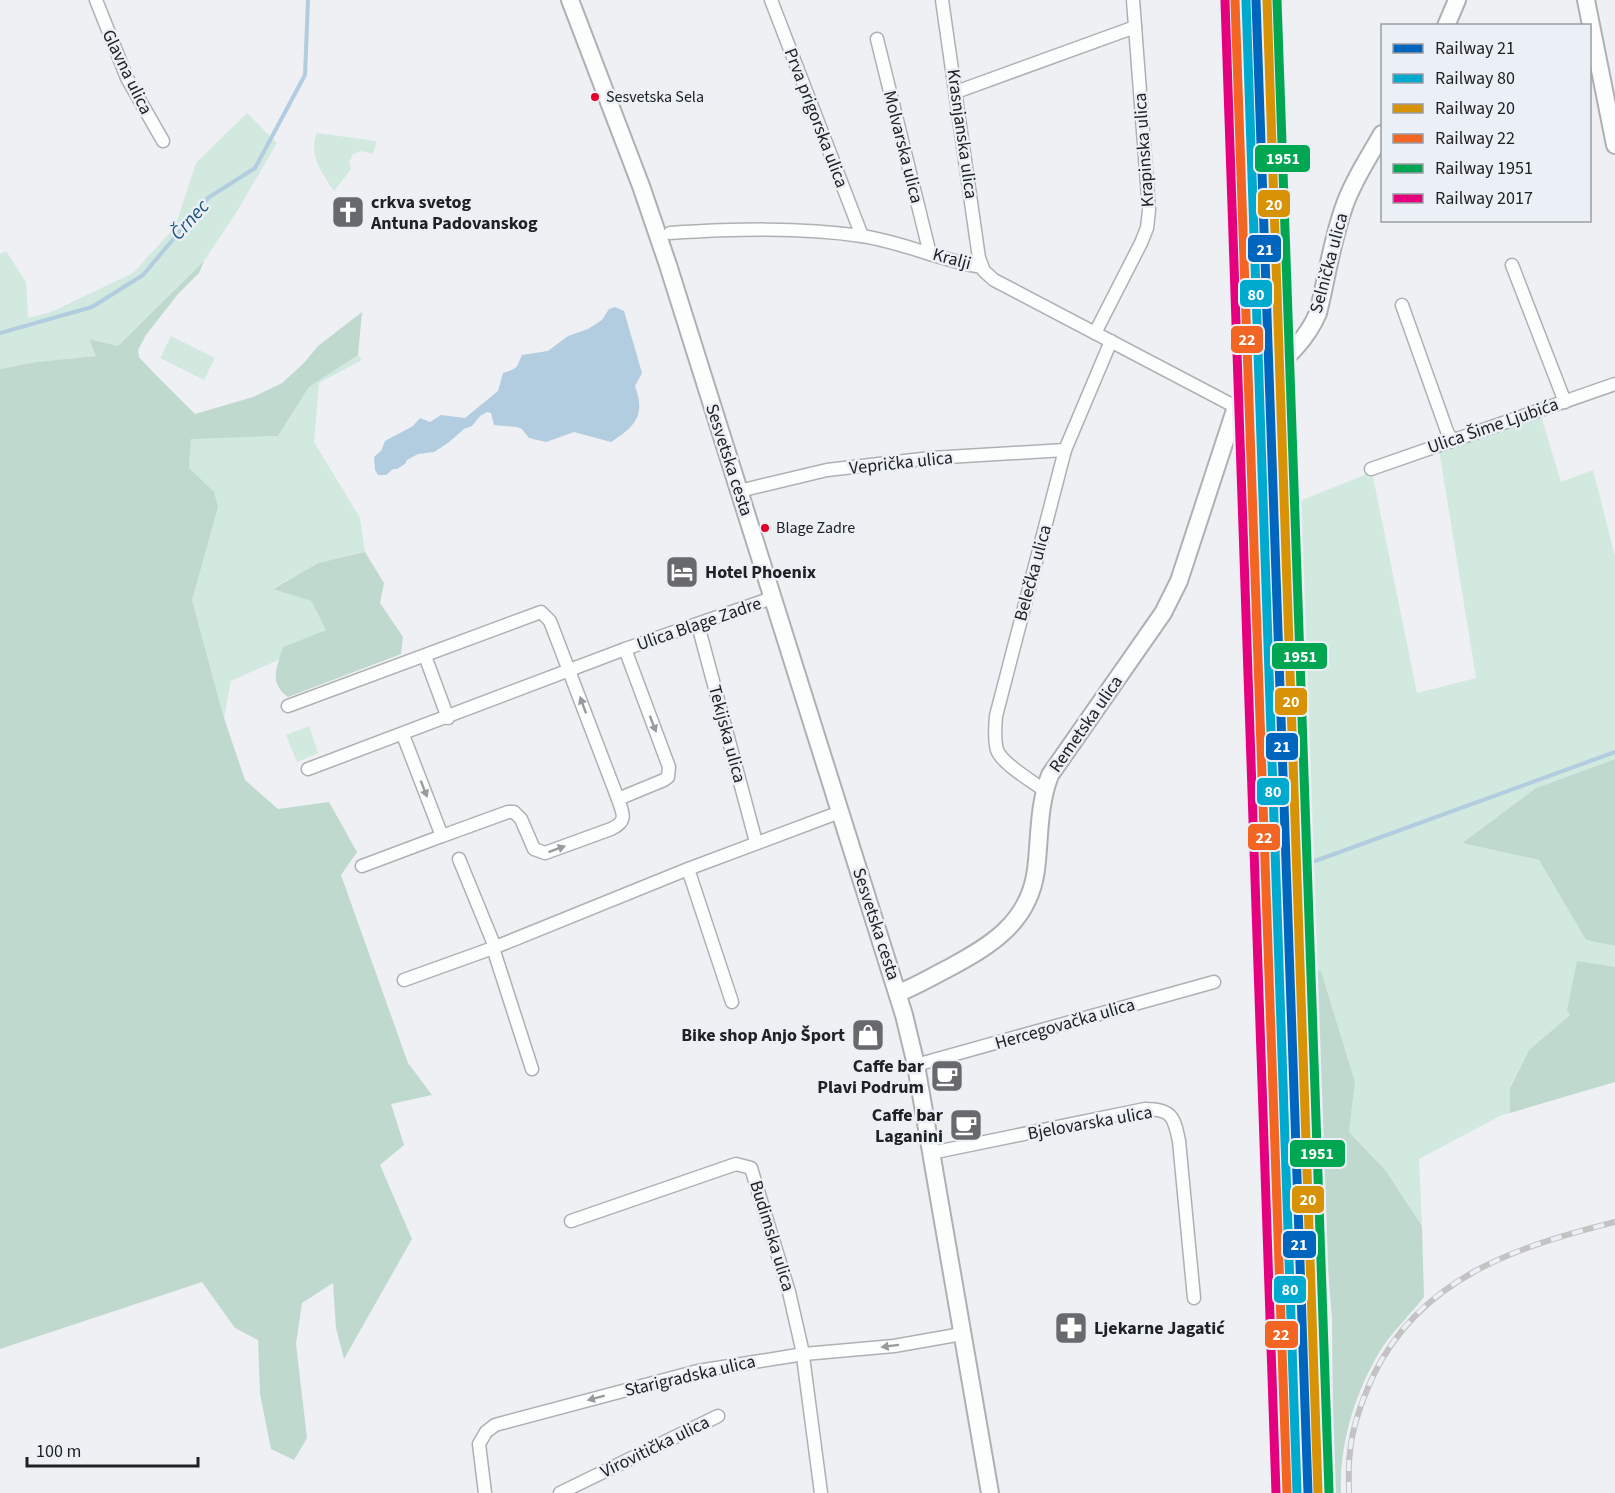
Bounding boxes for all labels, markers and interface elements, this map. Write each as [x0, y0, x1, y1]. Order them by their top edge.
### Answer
legend [1381, 24, 1591, 222]
street label: Glavna ulica [96, 25, 158, 119]
text: Railway 21 [1435, 36, 1515, 61]
street label: Prva prigorska ulica [778, 44, 854, 192]
text: Railway 80 [1435, 66, 1515, 91]
street label: Krasnjanska ulica [941, 67, 983, 201]
place label: Sesvetska Sela [606, 86, 704, 108]
street label: Molvarska ulica [877, 88, 929, 206]
marker: Sesvetska Sela [589, 91, 601, 103]
street label: Krapinska ulica [1128, 92, 1160, 208]
text: Railway 20 [1435, 96, 1515, 121]
text: Railway 22 [1435, 126, 1515, 151]
line badge: 1951 [1254, 144, 1311, 173]
text: 1951 [1266, 148, 1300, 170]
text: Railway 1951 [1435, 156, 1533, 181]
text: Railway 2017 [1435, 186, 1533, 211]
line badge: 20 [1257, 189, 1291, 218]
place label: crkva svetog Antuna Padovanskog [370, 190, 538, 236]
water label: Črnec [164, 193, 216, 247]
church icon: crkva svetog Antuna Padovanskog [330, 194, 366, 230]
text: 20 [1266, 194, 1282, 216]
street label: Selnička ulica [1304, 210, 1354, 316]
line badge: 21 [1247, 234, 1282, 263]
text: 21 [1257, 239, 1273, 261]
street label: Kralji [930, 242, 974, 276]
line badge: 80 [1239, 279, 1273, 308]
text: 80 [1248, 284, 1264, 306]
line badge: 22 [1230, 325, 1264, 354]
text: 22 [1239, 329, 1255, 351]
street label: Ulica Šime Ljubića [1424, 392, 1562, 460]
street label: Sesvetska cesta [699, 401, 759, 519]
street label: Veprička ulica [848, 445, 954, 481]
place label: Blage Zadre [776, 517, 855, 539]
marker: Blage Zadre [759, 522, 771, 534]
street label: Belečka ulica [1008, 522, 1058, 624]
hotel icon: Hotel Phoenix [664, 554, 700, 590]
place label: Hotel Phoenix [705, 560, 816, 585]
street label: Ulica Blage Zadre [633, 591, 765, 657]
line badge: 1951 [1271, 642, 1328, 670]
text: 1951 [1283, 646, 1317, 668]
street label: Remetska ulica [1043, 670, 1129, 778]
street label: Tekijska ulica [702, 682, 752, 786]
line badge: 20 [1274, 687, 1308, 716]
text: 20 [1283, 691, 1299, 713]
one-way arrow [578, 696, 588, 714]
one-way arrow [649, 715, 658, 733]
line badge: 21 [1265, 732, 1299, 761]
text: 21 [1274, 736, 1290, 758]
line badge: 80 [1256, 777, 1290, 806]
one-way arrow [419, 781, 429, 799]
text: 80 [1265, 781, 1281, 803]
line badge: 22 [1247, 823, 1281, 851]
text: 22 [1256, 827, 1272, 849]
one-way arrow [548, 844, 566, 853]
street label: Sesvetska cesta [846, 865, 906, 983]
street label: Hercegovačka ulica [992, 992, 1138, 1056]
shop icon: Bike shop Anjo Šport [850, 1017, 886, 1053]
place label: Bike shop Anjo Šport [681, 1023, 845, 1048]
place label: Caffe bar Plavi Podrum [817, 1054, 925, 1100]
cafe icon: Caffe bar Plavi Podrum [929, 1058, 965, 1094]
street label: Bjelovarska ulica [1026, 1100, 1154, 1146]
place label: Caffe bar Laganini [872, 1103, 944, 1149]
cafe icon: Caffe bar Laganini [948, 1107, 984, 1143]
line badge: 1951 [1289, 1139, 1346, 1168]
text: 1951 [1300, 1143, 1334, 1165]
street label: Budimska ulica [743, 1178, 801, 1294]
line badge: 20 [1291, 1185, 1325, 1214]
text: 20 [1300, 1189, 1316, 1211]
line badge: 21 [1282, 1230, 1317, 1259]
text: 21 [1291, 1234, 1307, 1256]
line badge: 80 [1273, 1275, 1307, 1304]
text: 80 [1282, 1279, 1298, 1301]
pharmacy icon: Ljekarne Jagatić [1053, 1310, 1089, 1346]
place label: Ljekarne Jagatić [1094, 1316, 1225, 1341]
line badge: 22 [1264, 1320, 1299, 1349]
text: 22 [1273, 1324, 1289, 1346]
one-way arrow [881, 1341, 900, 1351]
street label: Starigradska ulica [622, 1349, 758, 1403]
one-way arrow [586, 1394, 604, 1403]
street label: Virovitička ulica [596, 1410, 714, 1484]
scale bar [27, 1430, 198, 1468]
text: 100 m [36, 1439, 81, 1464]

